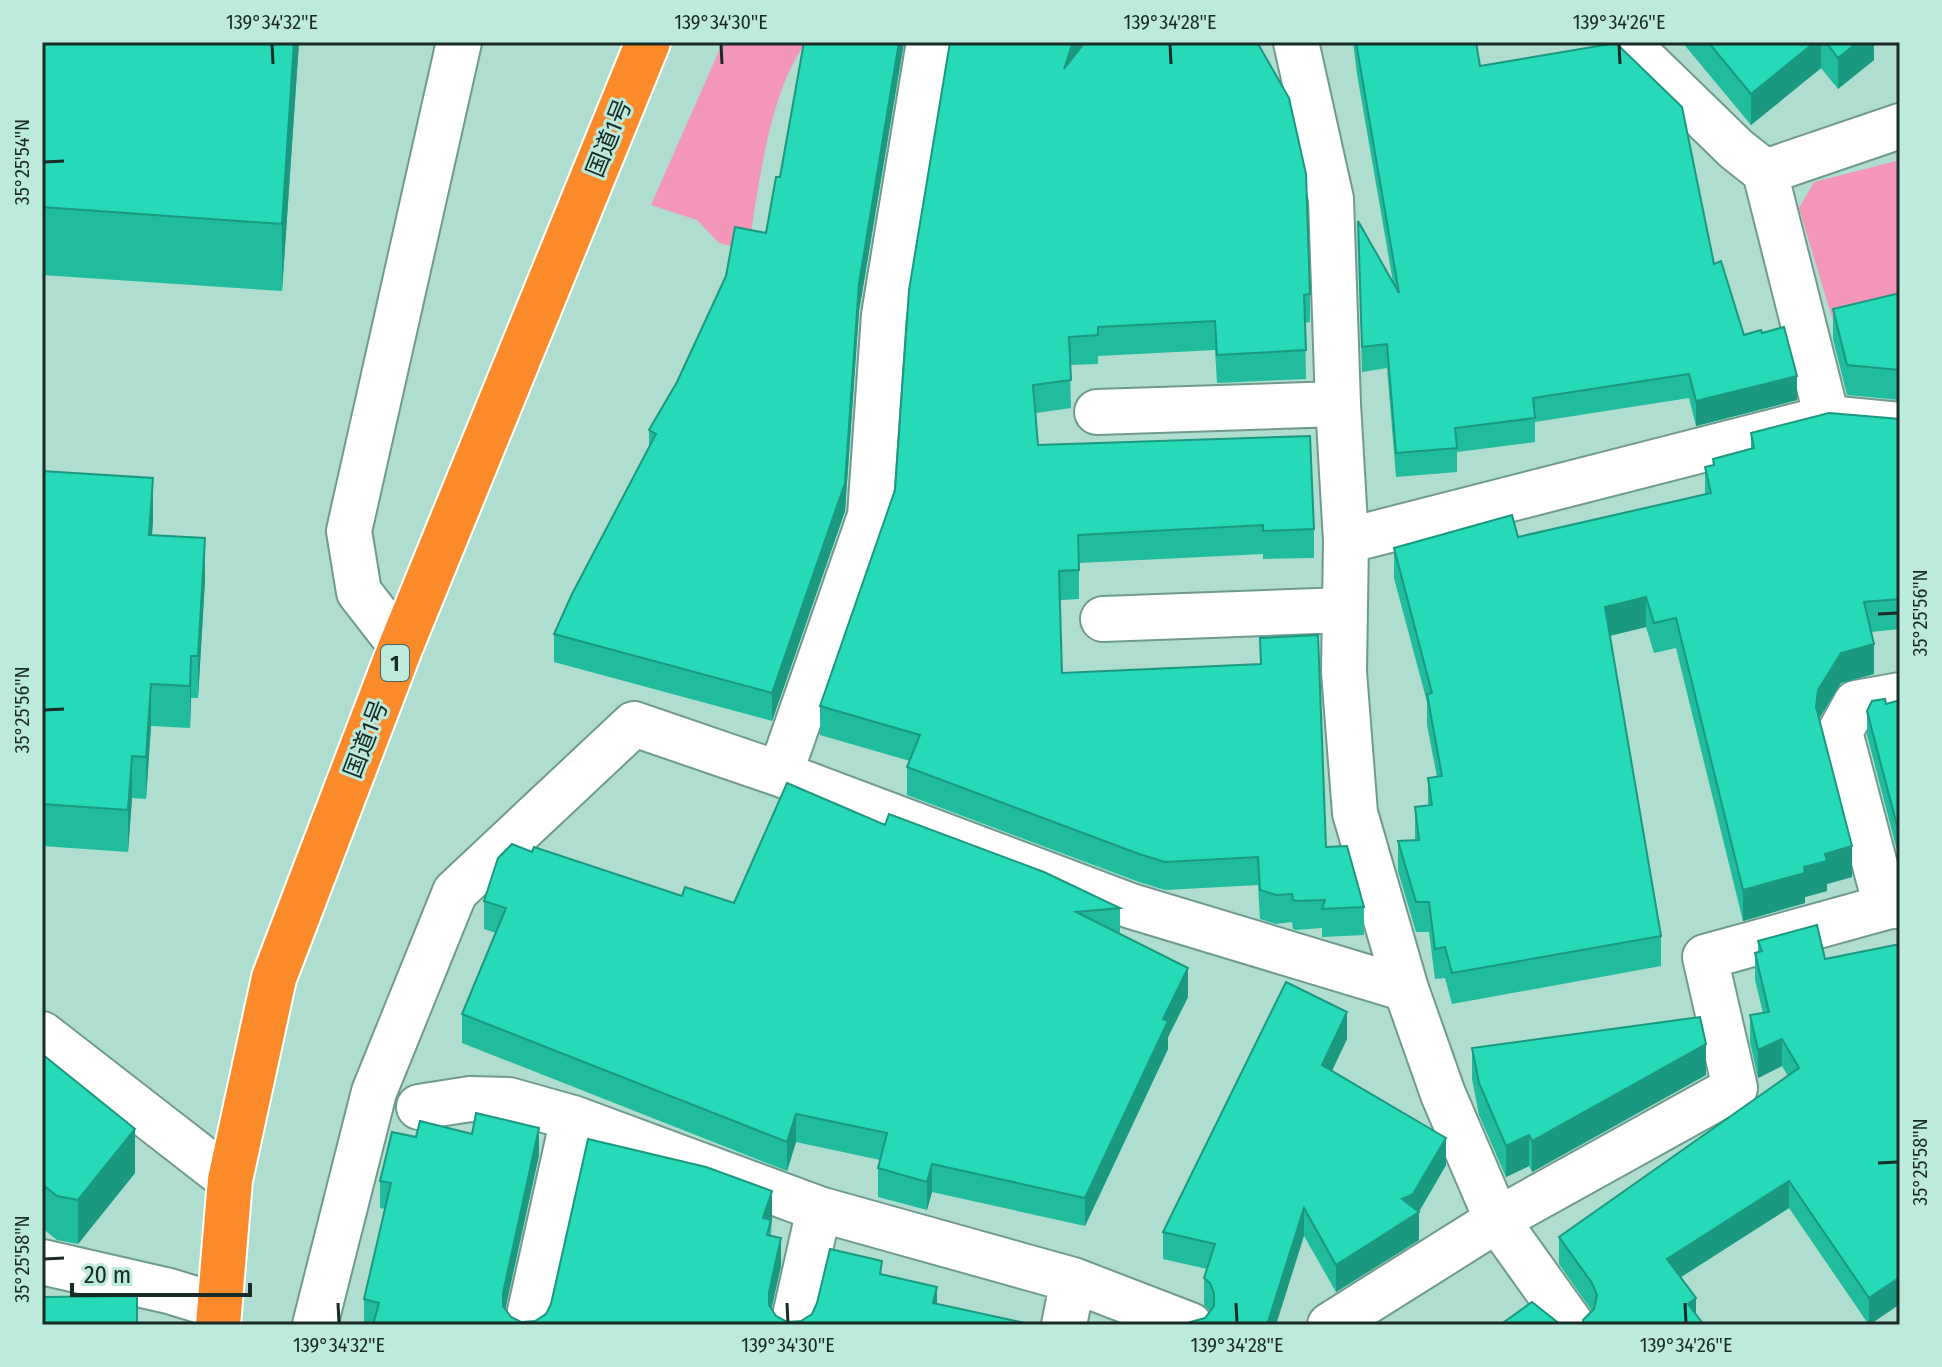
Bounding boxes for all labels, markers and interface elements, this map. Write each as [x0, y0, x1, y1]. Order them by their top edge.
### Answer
text: 139°34'32"E [226, 10, 318, 34]
text: 139°34'30"E [674, 10, 768, 34]
text: 139°34'28"E [1124, 10, 1216, 34]
text: 139°34'26"E [1573, 10, 1665, 34]
street label: 国道1号 [581, 95, 637, 181]
text: 35°25'54"N [10, 119, 34, 205]
text: 35°25'56"N [1908, 569, 1932, 657]
road number: 1 [381, 645, 409, 681]
text: 35°25'56"N [10, 666, 34, 754]
street label: 国道1号 [338, 696, 394, 782]
text: 35°25'58"N [1908, 1118, 1932, 1206]
text: 35°25'58"N [10, 1215, 34, 1303]
scale bar [72, 1247, 250, 1297]
text: 20 m [84, 1261, 131, 1289]
text: 139°34'32"E [293, 1333, 385, 1357]
text: 139°34'30"E [741, 1333, 835, 1357]
text: 139°34'28"E [1191, 1333, 1283, 1357]
text: 139°34'26"E [1640, 1333, 1732, 1357]

